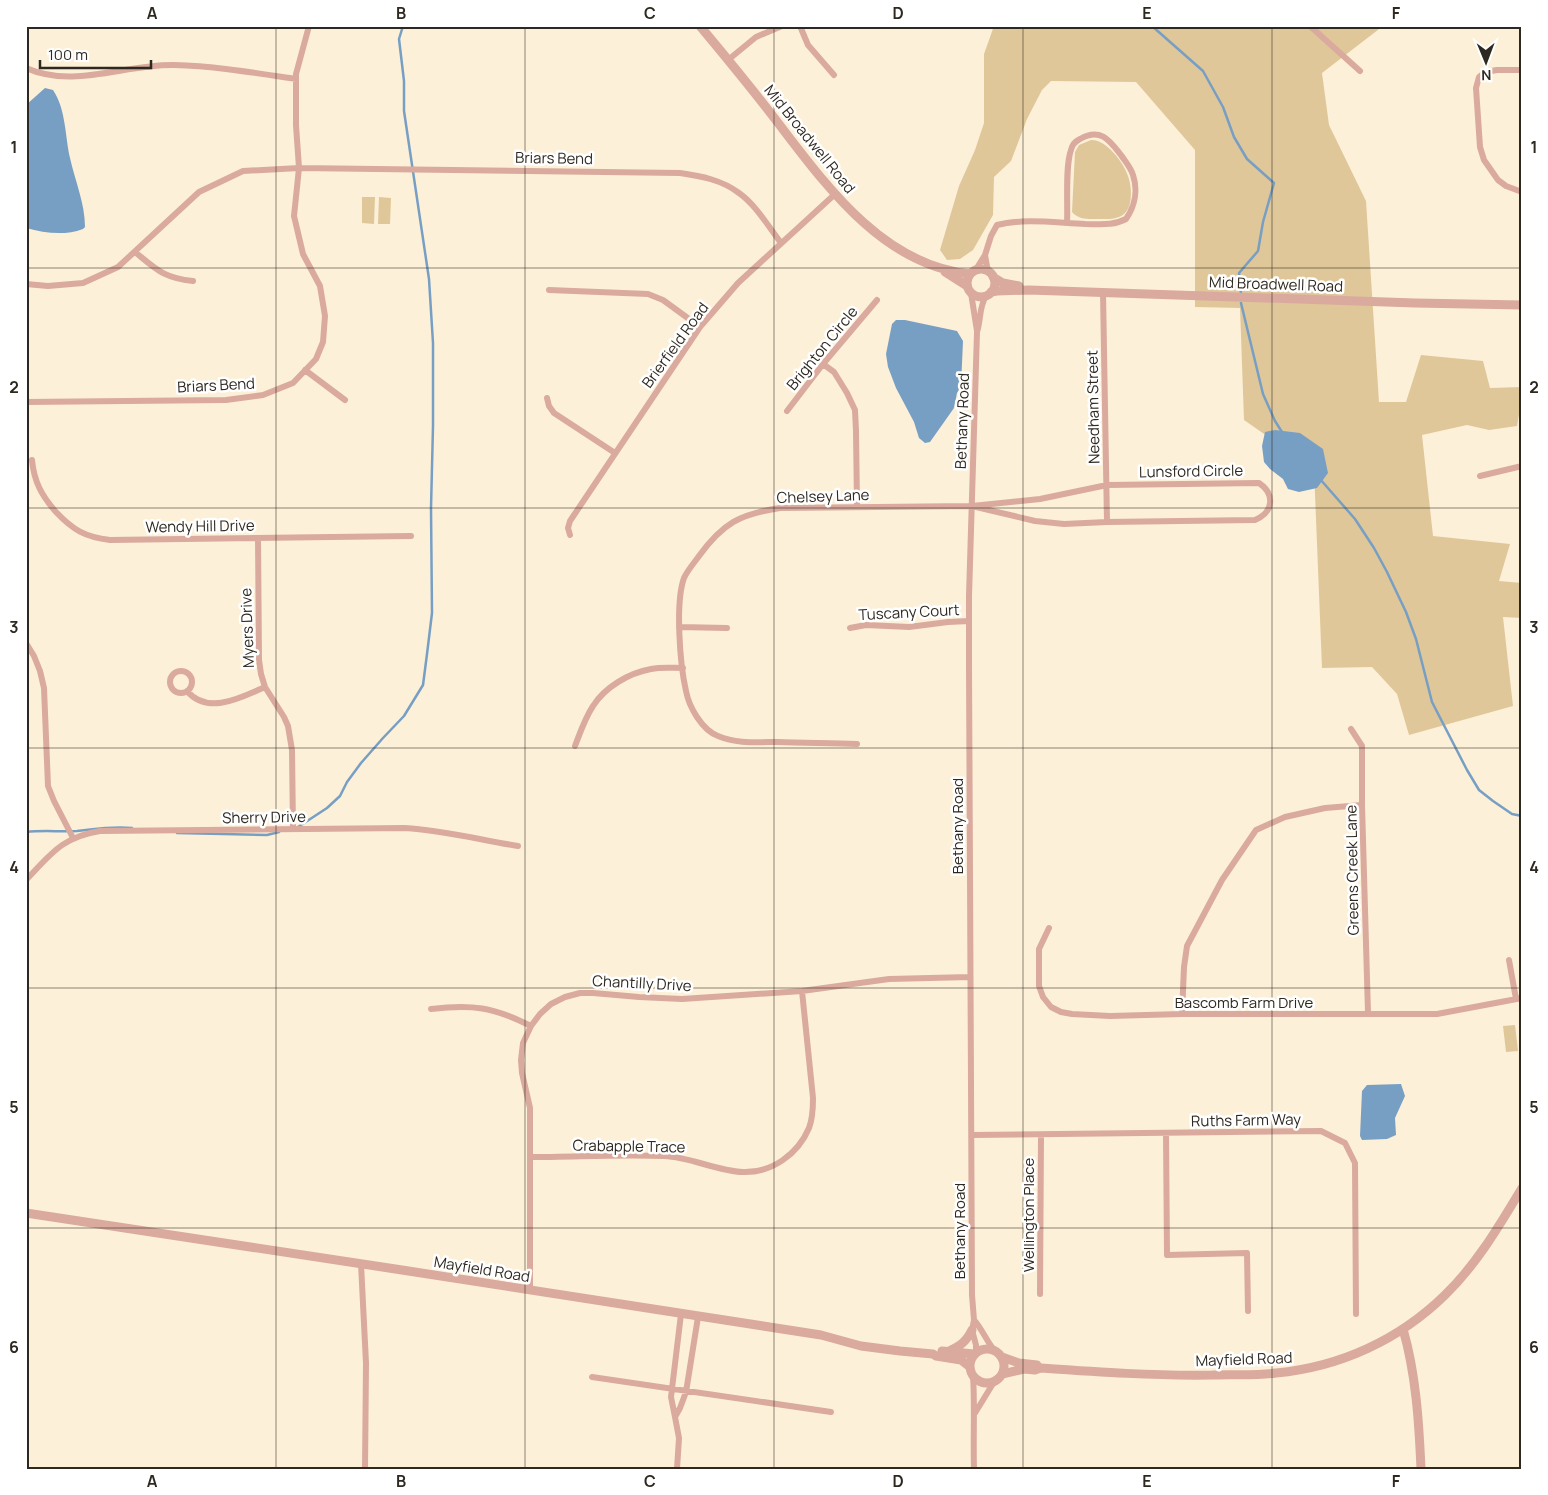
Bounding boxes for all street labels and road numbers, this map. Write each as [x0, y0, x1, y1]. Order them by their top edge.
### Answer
street label: Mid Broadwell Road [760, 80, 860, 198]
street label: Briars Bend [515, 147, 593, 169]
street label: Mid Broadwell Road [1209, 271, 1343, 297]
street label: Brierfield Road [637, 298, 713, 392]
street label: Brighton Circle [782, 301, 862, 394]
street label: Needham Street [1082, 350, 1104, 464]
street label: Briars Bend [177, 372, 255, 398]
street label: Bethany Road [950, 373, 974, 469]
street label: Lunsford Circle [1139, 460, 1244, 482]
street label: Chelsey Lane [776, 484, 870, 508]
street label: Wendy Hill Drive [145, 515, 255, 537]
street label: Myers Drive [235, 587, 259, 668]
street label: Tuscany Court [858, 599, 960, 625]
street label: Bethany Road [947, 778, 968, 874]
street label: Greens Creek Lane [1340, 804, 1364, 935]
street label: Sherry Drive [222, 806, 306, 828]
street label: Chantilly Drive [592, 970, 692, 996]
street label: Bascomb Farm Drive [1175, 992, 1314, 1013]
street label: Ruths Farm Way [1191, 1109, 1301, 1131]
street label: Crabapple Trace [572, 1135, 686, 1157]
street label: Wellington Place [1018, 1158, 1039, 1272]
street label: Bethany Road [949, 1183, 970, 1279]
street label: Mayfield Road [432, 1251, 532, 1287]
street label: Mayfield Road [1195, 1347, 1293, 1371]

